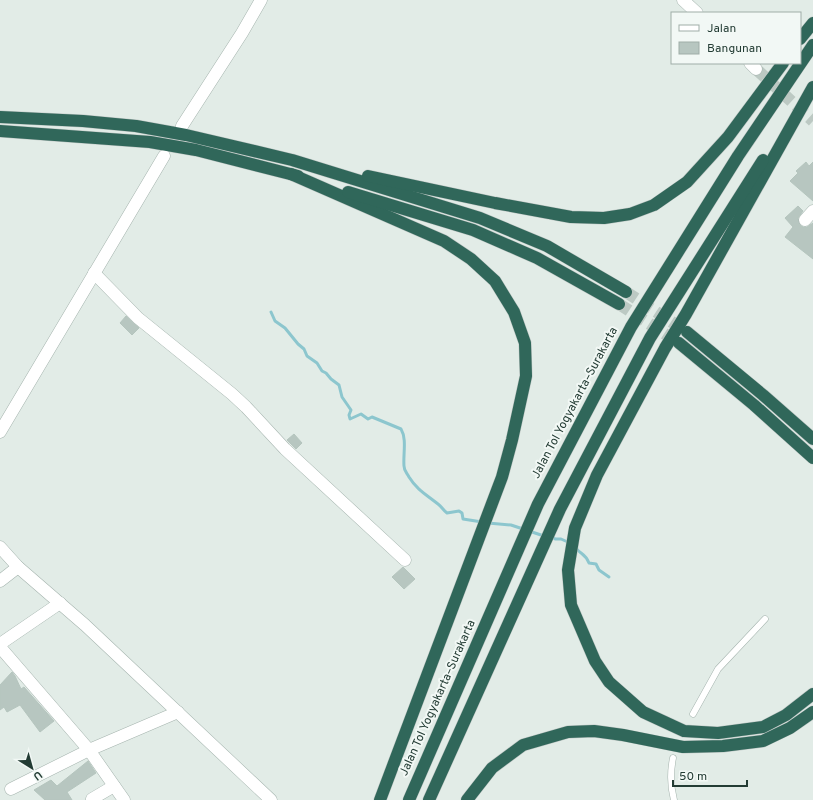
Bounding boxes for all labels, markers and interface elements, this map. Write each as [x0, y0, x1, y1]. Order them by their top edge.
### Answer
legend [671, 12, 801, 64]
text: Jalan [707, 21, 736, 37]
text: Bangunan [707, 41, 762, 57]
street label: Jalan Tol Yogyakarta–Surakarta [528, 324, 622, 482]
street label: Jalan Tol Yogyakarta–Surakarta [396, 617, 480, 779]
north arrow [12, 748, 52, 788]
scale bar [673, 762, 747, 788]
text: U [30, 767, 45, 783]
text: 50 m [679, 769, 707, 785]

